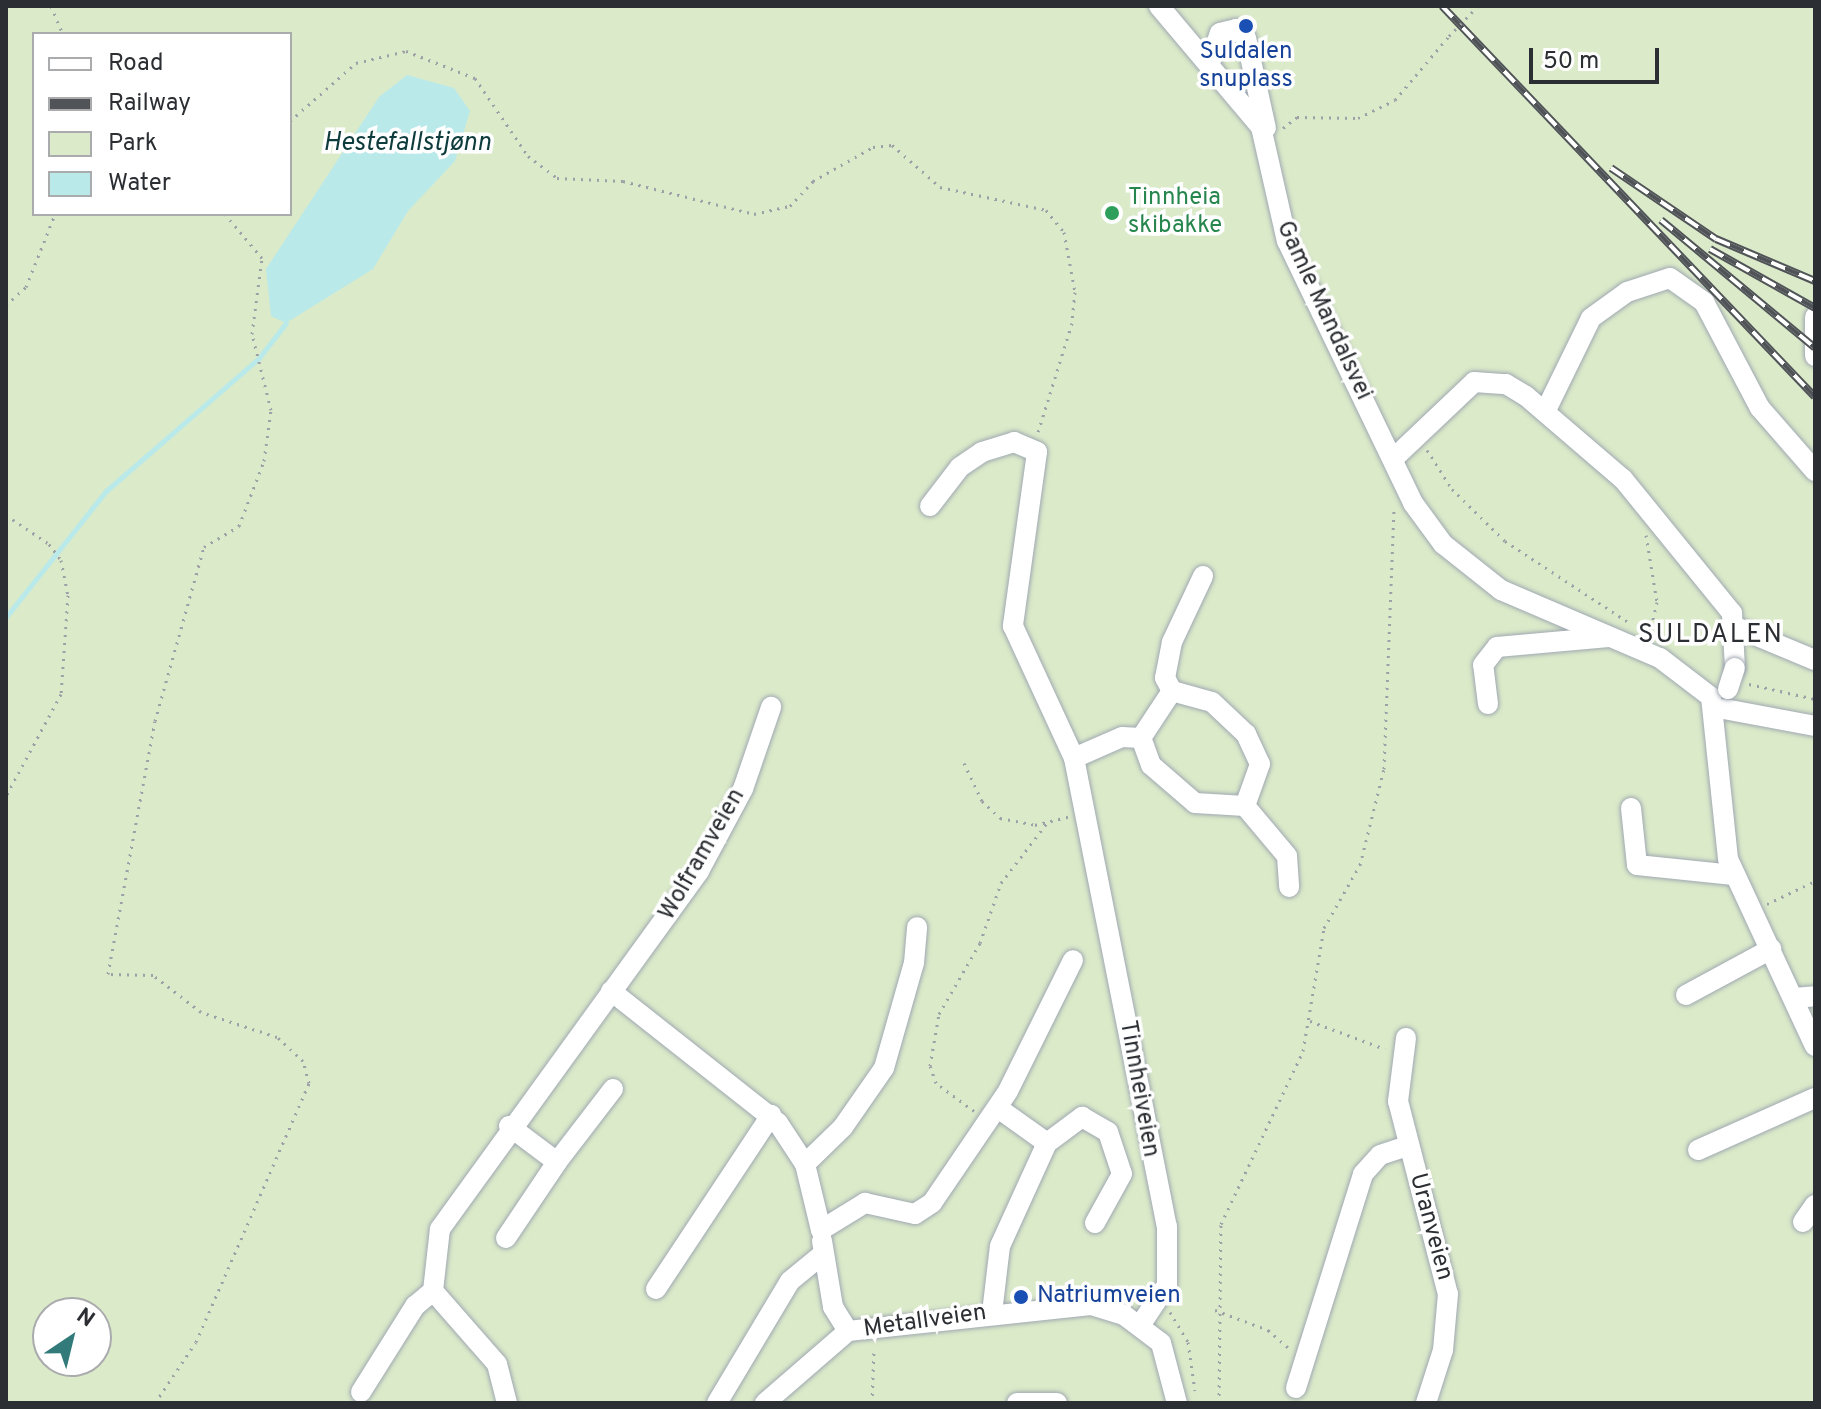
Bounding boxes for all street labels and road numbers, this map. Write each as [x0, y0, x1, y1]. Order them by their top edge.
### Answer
street label: Gamle Mandalsvei [1269, 217, 1377, 405]
street label: Wolframveien [654, 784, 752, 926]
street label: Tinnheiveien [1112, 1018, 1164, 1160]
street label: Uranveien [1402, 1170, 1458, 1284]
street label: Metallveien [862, 1299, 988, 1345]

